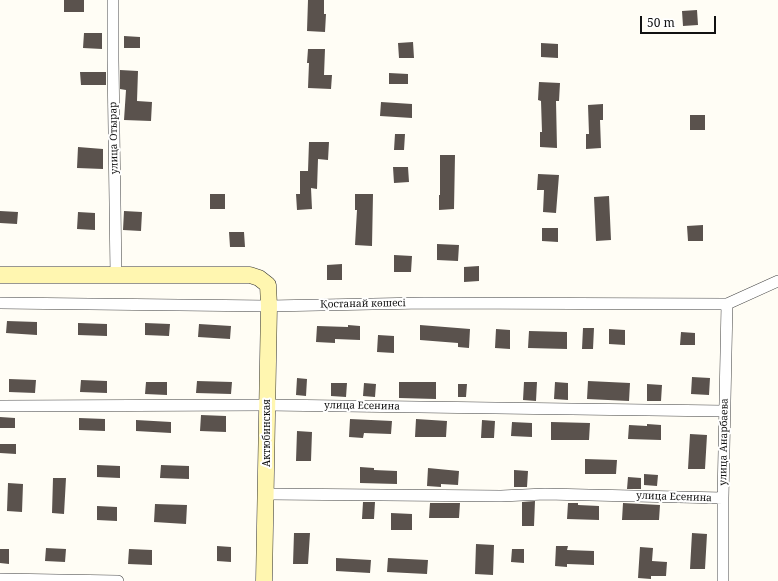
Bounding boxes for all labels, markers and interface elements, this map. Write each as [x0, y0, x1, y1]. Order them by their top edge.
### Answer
scale bar [642, 8, 718, 34]
text: 50 m [647, 14, 675, 31]
street label: улица Отырар [107, 102, 121, 174]
street label: Қостанай көшесі [320, 297, 406, 311]
street label: улица Анарбаева [717, 398, 731, 486]
street label: Актюбинская [261, 399, 273, 467]
street label: улица Есенина [324, 399, 400, 413]
street label: улица Есенина [636, 490, 712, 504]

